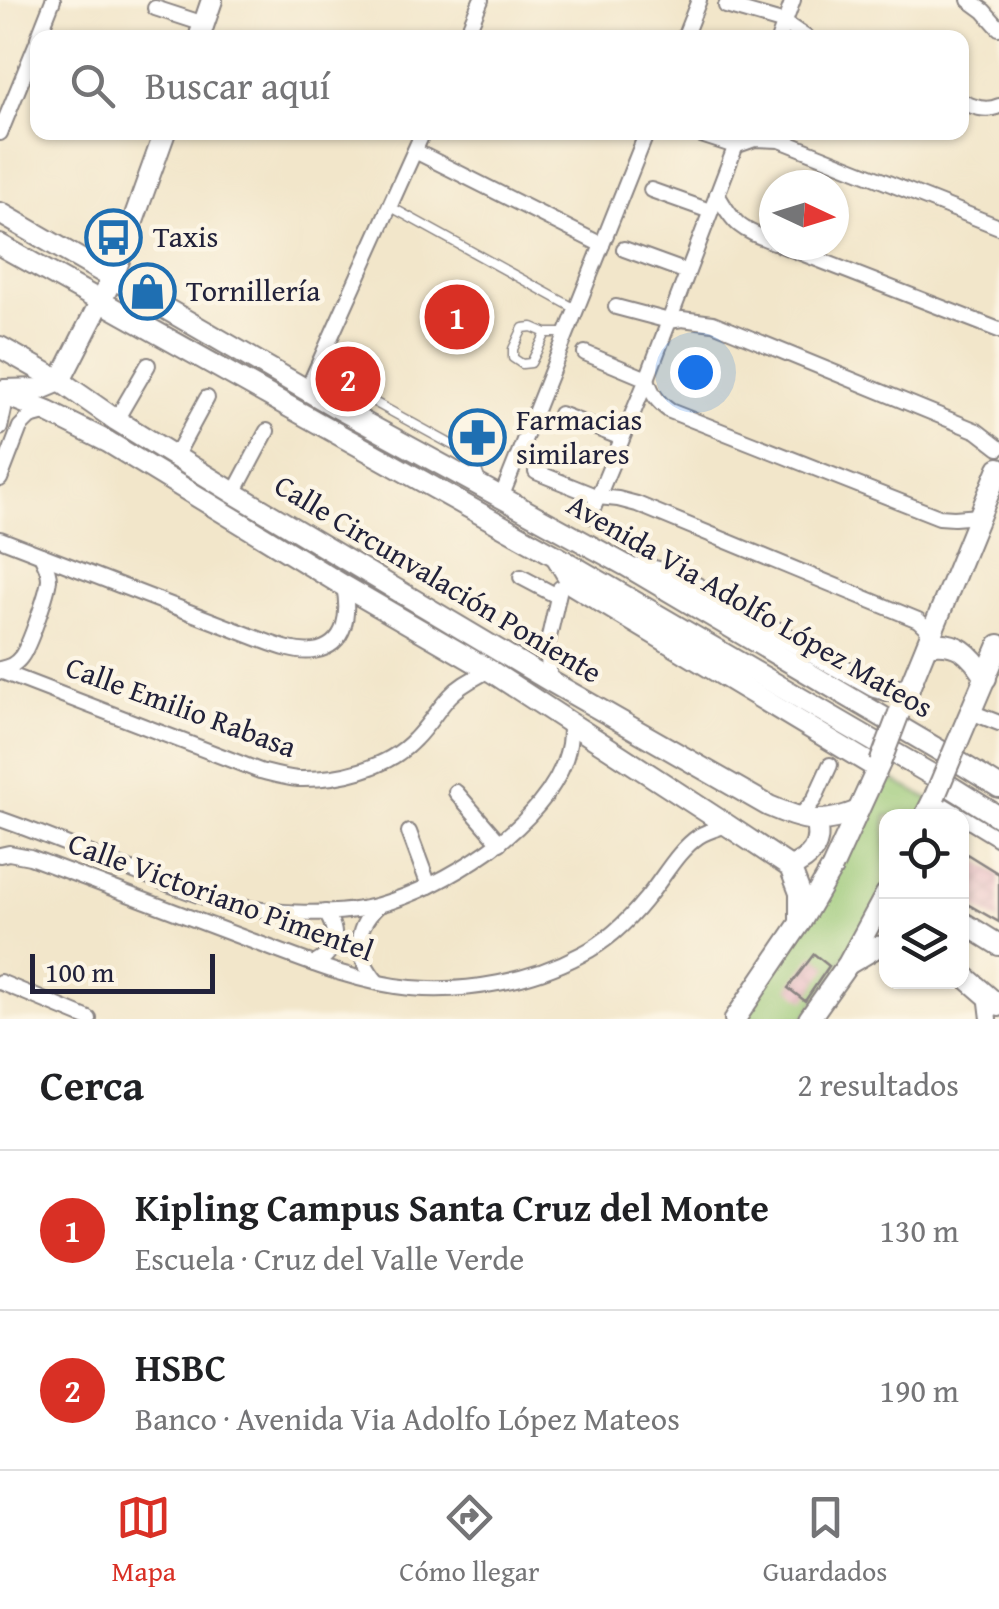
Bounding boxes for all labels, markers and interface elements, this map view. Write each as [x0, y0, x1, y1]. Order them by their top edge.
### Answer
search box [30, 30, 969, 140]
text: Buscar aquí [145, 57, 330, 113]
icon: search [65, 58, 120, 113]
north arrow [759, 170, 849, 260]
bus stop icon: Taxis [84, 207, 144, 267]
place label: Taxis [153, 214, 218, 258]
shop icon: Tornillería [117, 261, 177, 321]
place label: Tornillería [186, 268, 320, 312]
pin: 1 [424, 280, 490, 354]
pin: 2 [316, 342, 380, 416]
your location [670, 347, 721, 398]
place label: Farmacias similares [516, 397, 643, 475]
pharmacy icon: Farmacias similares [447, 407, 507, 467]
street label: Calle Circunvalación Poniente [266, 463, 611, 694]
street label: Avenida Via Adolfo López Mateos [559, 482, 942, 728]
street label: Calle Emilio Rabasa [60, 644, 303, 768]
map controls [879, 809, 969, 989]
button: locate [879, 809, 969, 899]
street label: Calle Victoriano Pimentel [62, 820, 380, 972]
button: layers [879, 899, 969, 989]
scale bar [30, 949, 215, 994]
text: 100 m [45, 951, 114, 992]
text: Cerca [40, 1054, 144, 1115]
text: 2 resultados [797, 1061, 959, 1108]
text: Kipling Campus Santa Cruz del Monte [135, 1179, 769, 1235]
text: 1 [64, 1207, 81, 1254]
text: 130 m [880, 1207, 959, 1254]
text: Escuela · Cruz del Valle Verde [135, 1235, 524, 1282]
text: HSBC [135, 1339, 226, 1395]
text: 2 [64, 1367, 81, 1414]
text: 190 m [880, 1367, 959, 1414]
text: Banco · Avenida Via Adolfo López Mateos [135, 1395, 680, 1442]
tab: Mapa [112, 1490, 176, 1591]
tab: Cómo llegar [399, 1490, 540, 1591]
tab: Guardados [763, 1490, 887, 1591]

